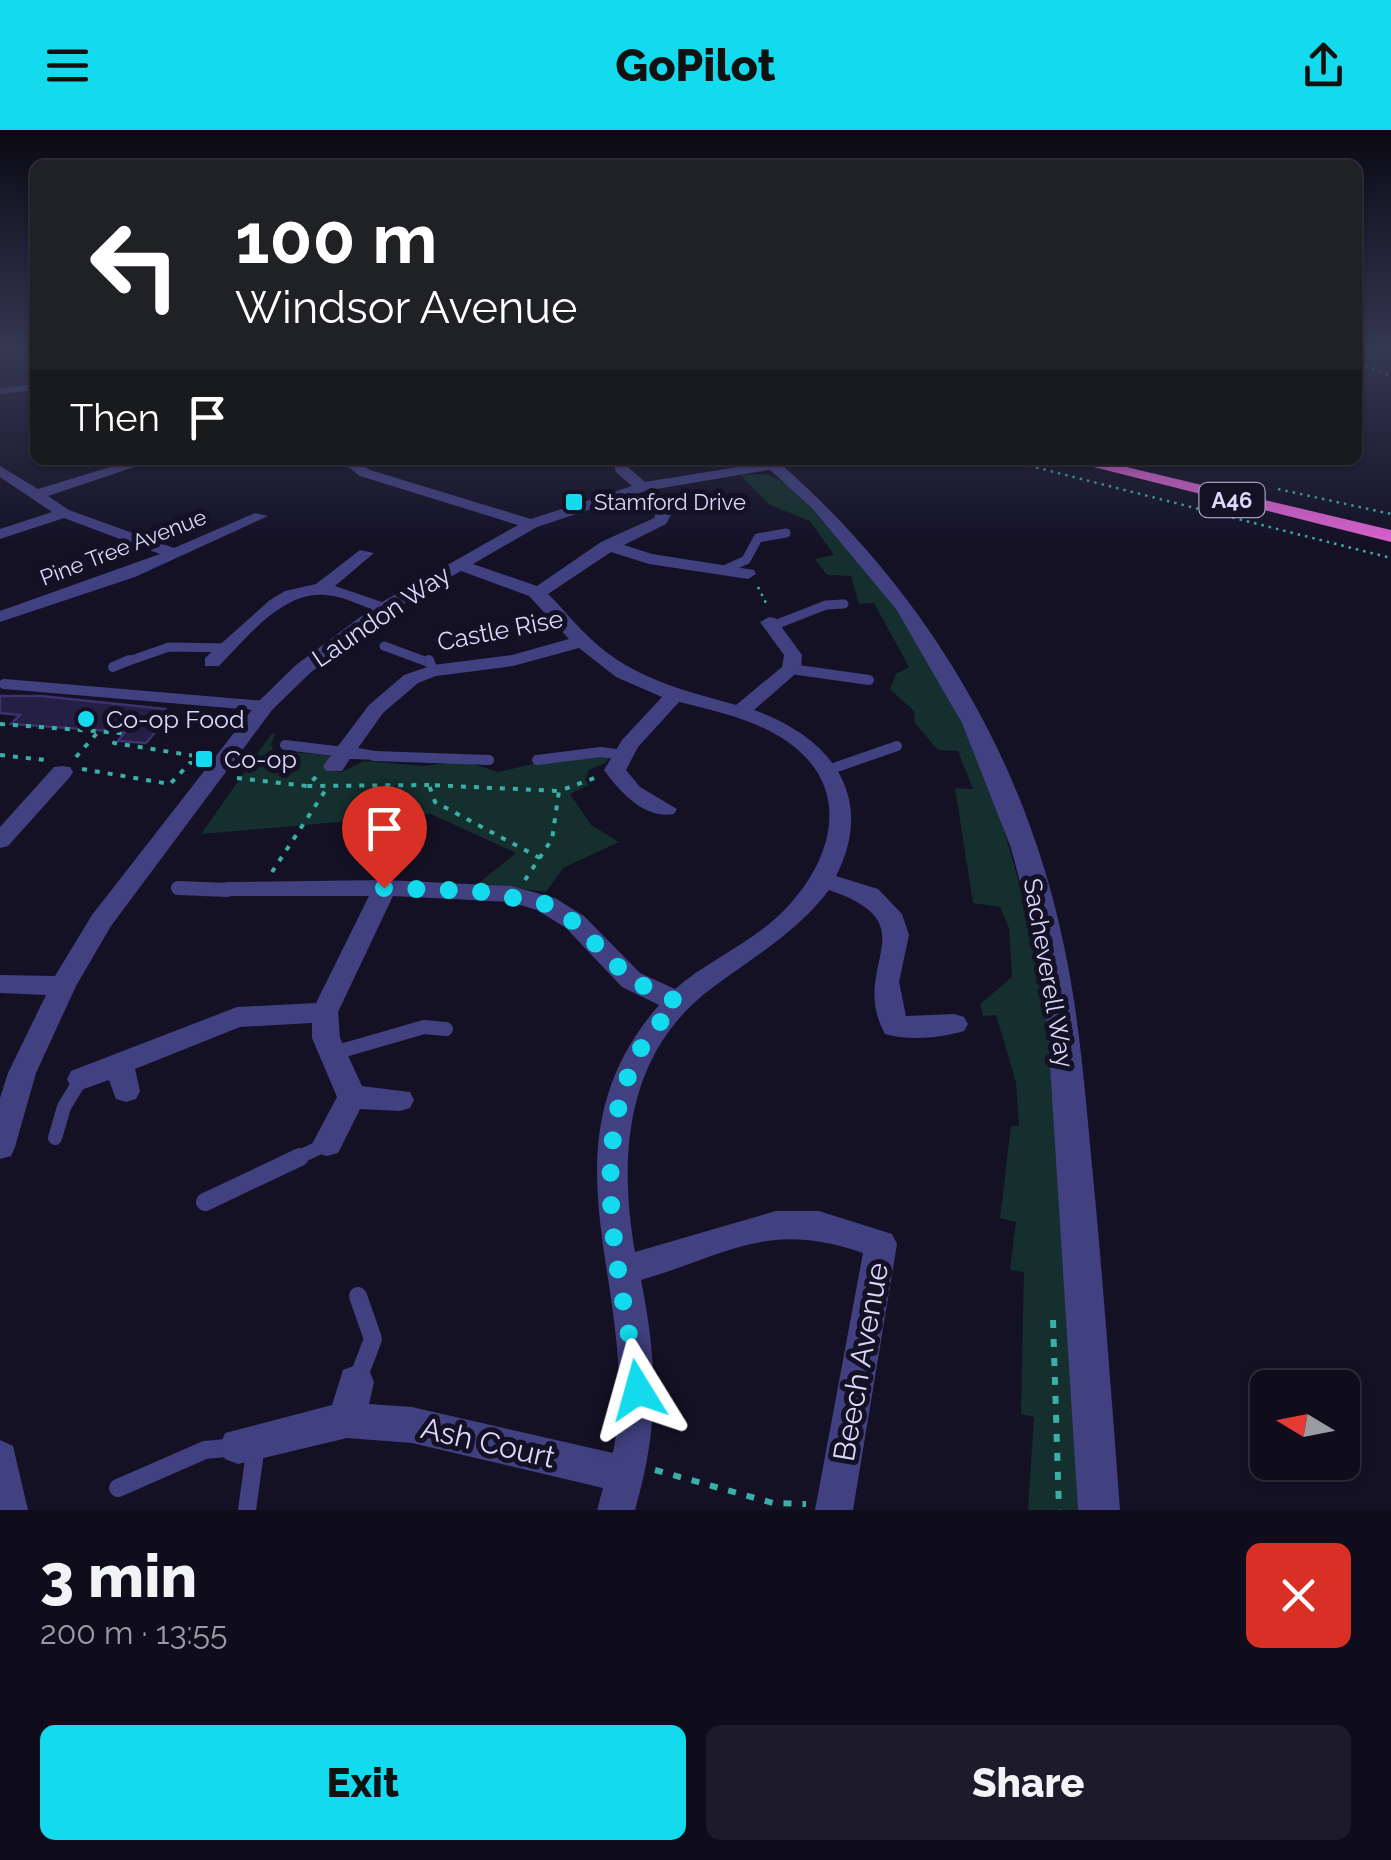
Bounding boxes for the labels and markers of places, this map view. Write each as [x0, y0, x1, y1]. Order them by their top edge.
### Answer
place label: Stamford Drive [594, 489, 746, 515]
marker: Stamford Drive [563, 491, 585, 513]
place label: Co-op Food [106, 704, 244, 734]
marker: Co-op Food [75, 708, 97, 730]
place label: Co-op [224, 744, 297, 774]
marker: Co-op [193, 748, 215, 770]
pin [342, 786, 427, 889]

